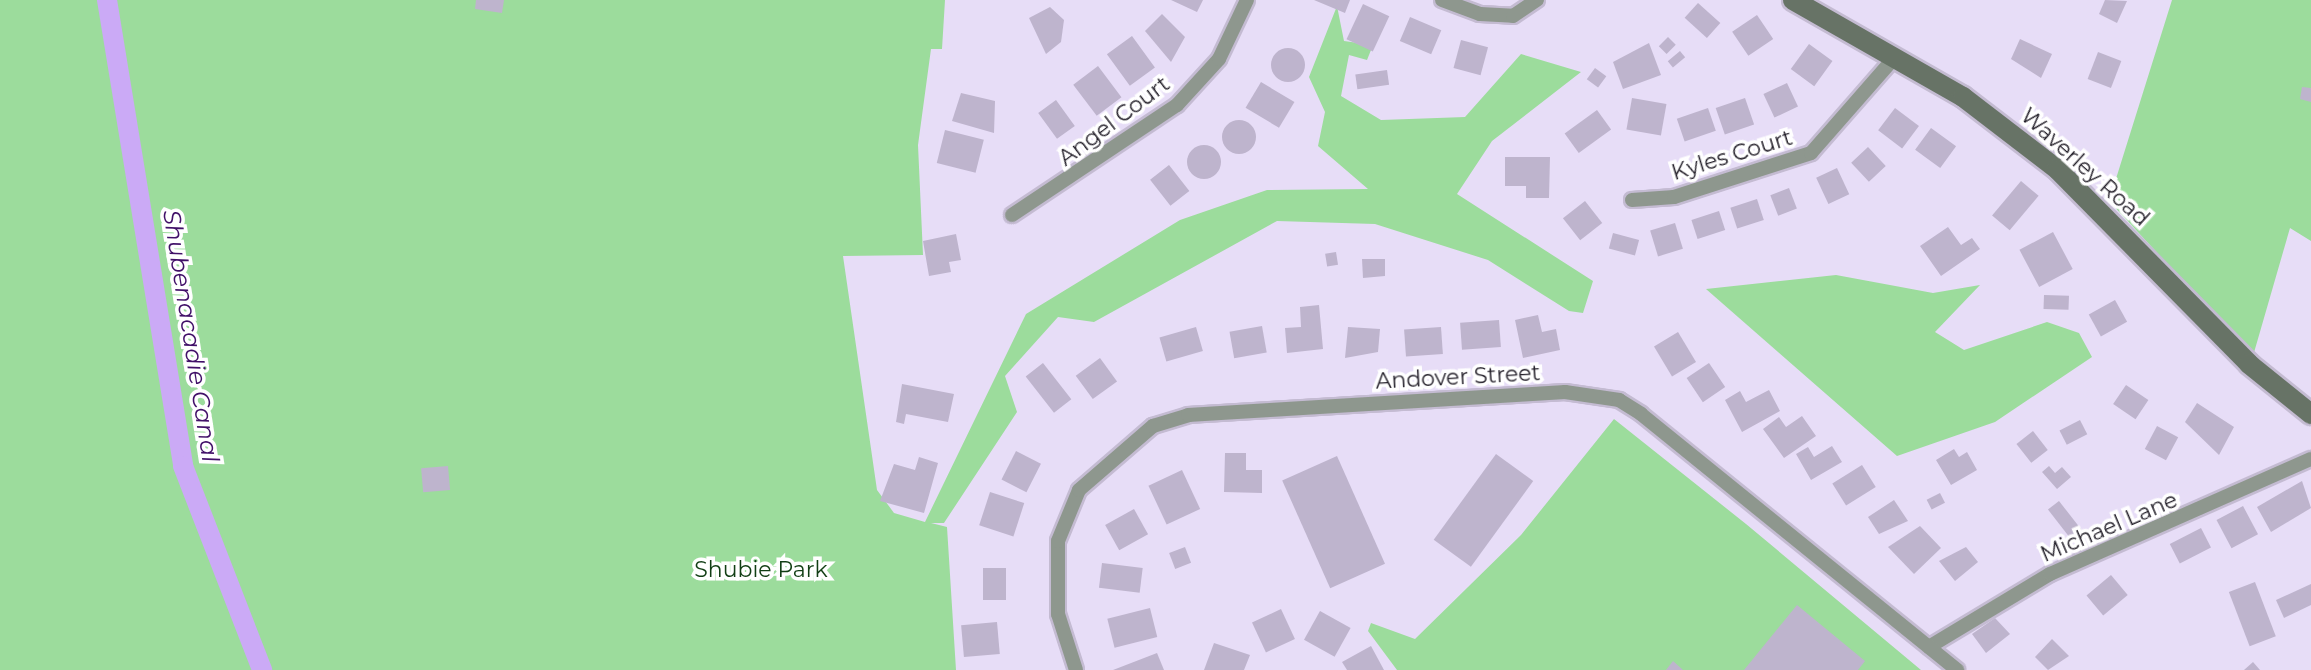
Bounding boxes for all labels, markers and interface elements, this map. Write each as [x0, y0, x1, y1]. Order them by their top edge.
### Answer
street label: Angel Court [1053, 71, 1175, 171]
street label: Waverley Road [2015, 102, 2155, 232]
street label: Kyles Court [1668, 124, 1796, 186]
water label: Shubenacadie Canal [157, 208, 225, 464]
street label: Andover Street [1375, 360, 1541, 394]
street label: Michael Lane [2037, 486, 2181, 568]
park label: Shubie Park [694, 557, 828, 583]

